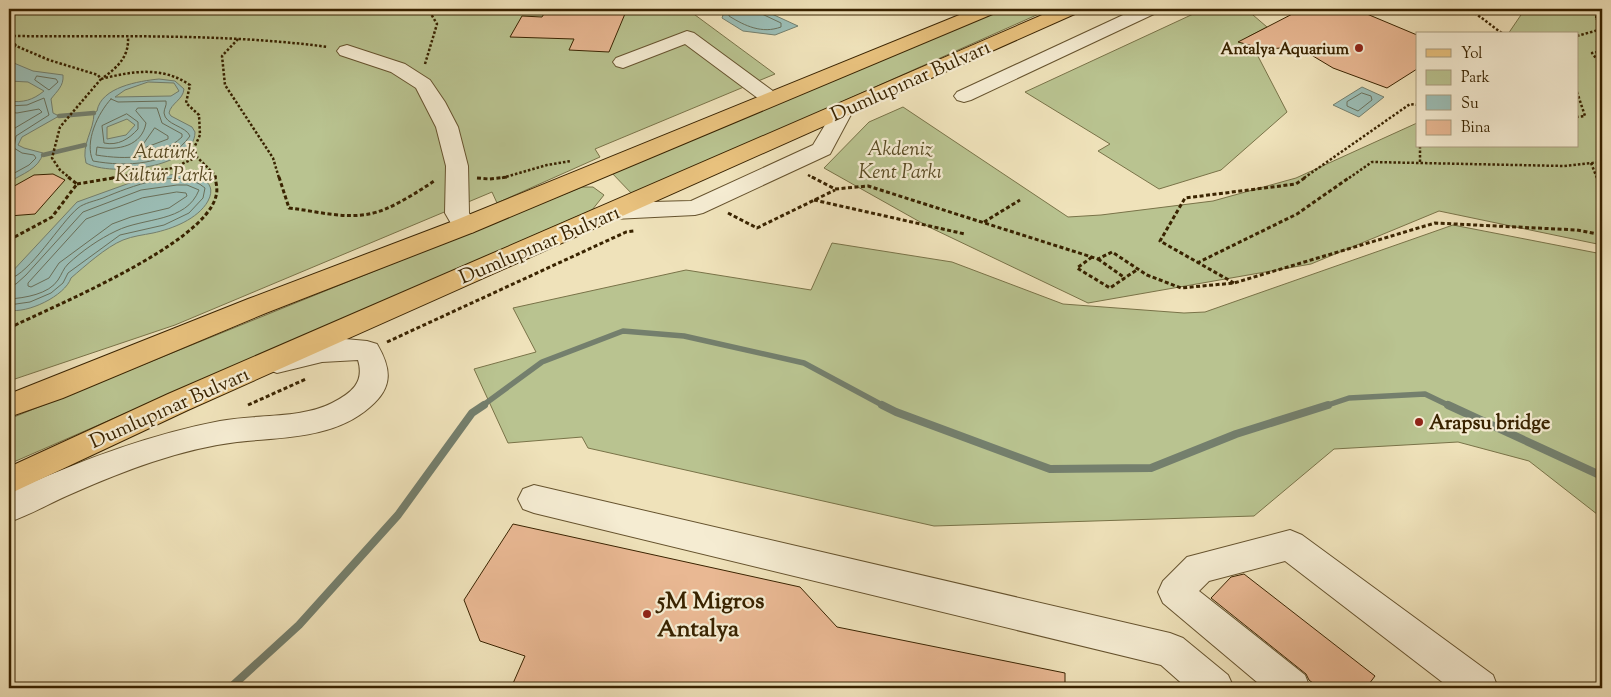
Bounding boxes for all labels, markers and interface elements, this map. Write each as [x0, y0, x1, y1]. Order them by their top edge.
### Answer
legend [1416, 32, 1578, 148]
street label: Dumlupınar Bulvarı [826, 34, 996, 131]
place label: Antalya Aquarium [1221, 39, 1350, 62]
marker: Antalya Aquarium [1353, 42, 1365, 54]
text: Yol [1461, 44, 1483, 65]
text: Park [1461, 68, 1490, 89]
text: Su [1461, 94, 1479, 115]
text: Bina [1461, 118, 1491, 139]
park label: Akdeniz Kent Parkı [858, 136, 942, 188]
park label: Atatürk Kültür Parkı [115, 139, 213, 191]
street label: Dumlupınar Bulvarı [455, 199, 625, 293]
street label: Dumlupınar Bulvarı [85, 361, 255, 458]
place label: Arapsu bridge [1429, 410, 1550, 439]
marker: Arapsu bridge [1413, 416, 1425, 428]
place label: 5M Migros Antalya [655, 585, 764, 647]
marker: 5M Migros Antalya [641, 608, 653, 620]

